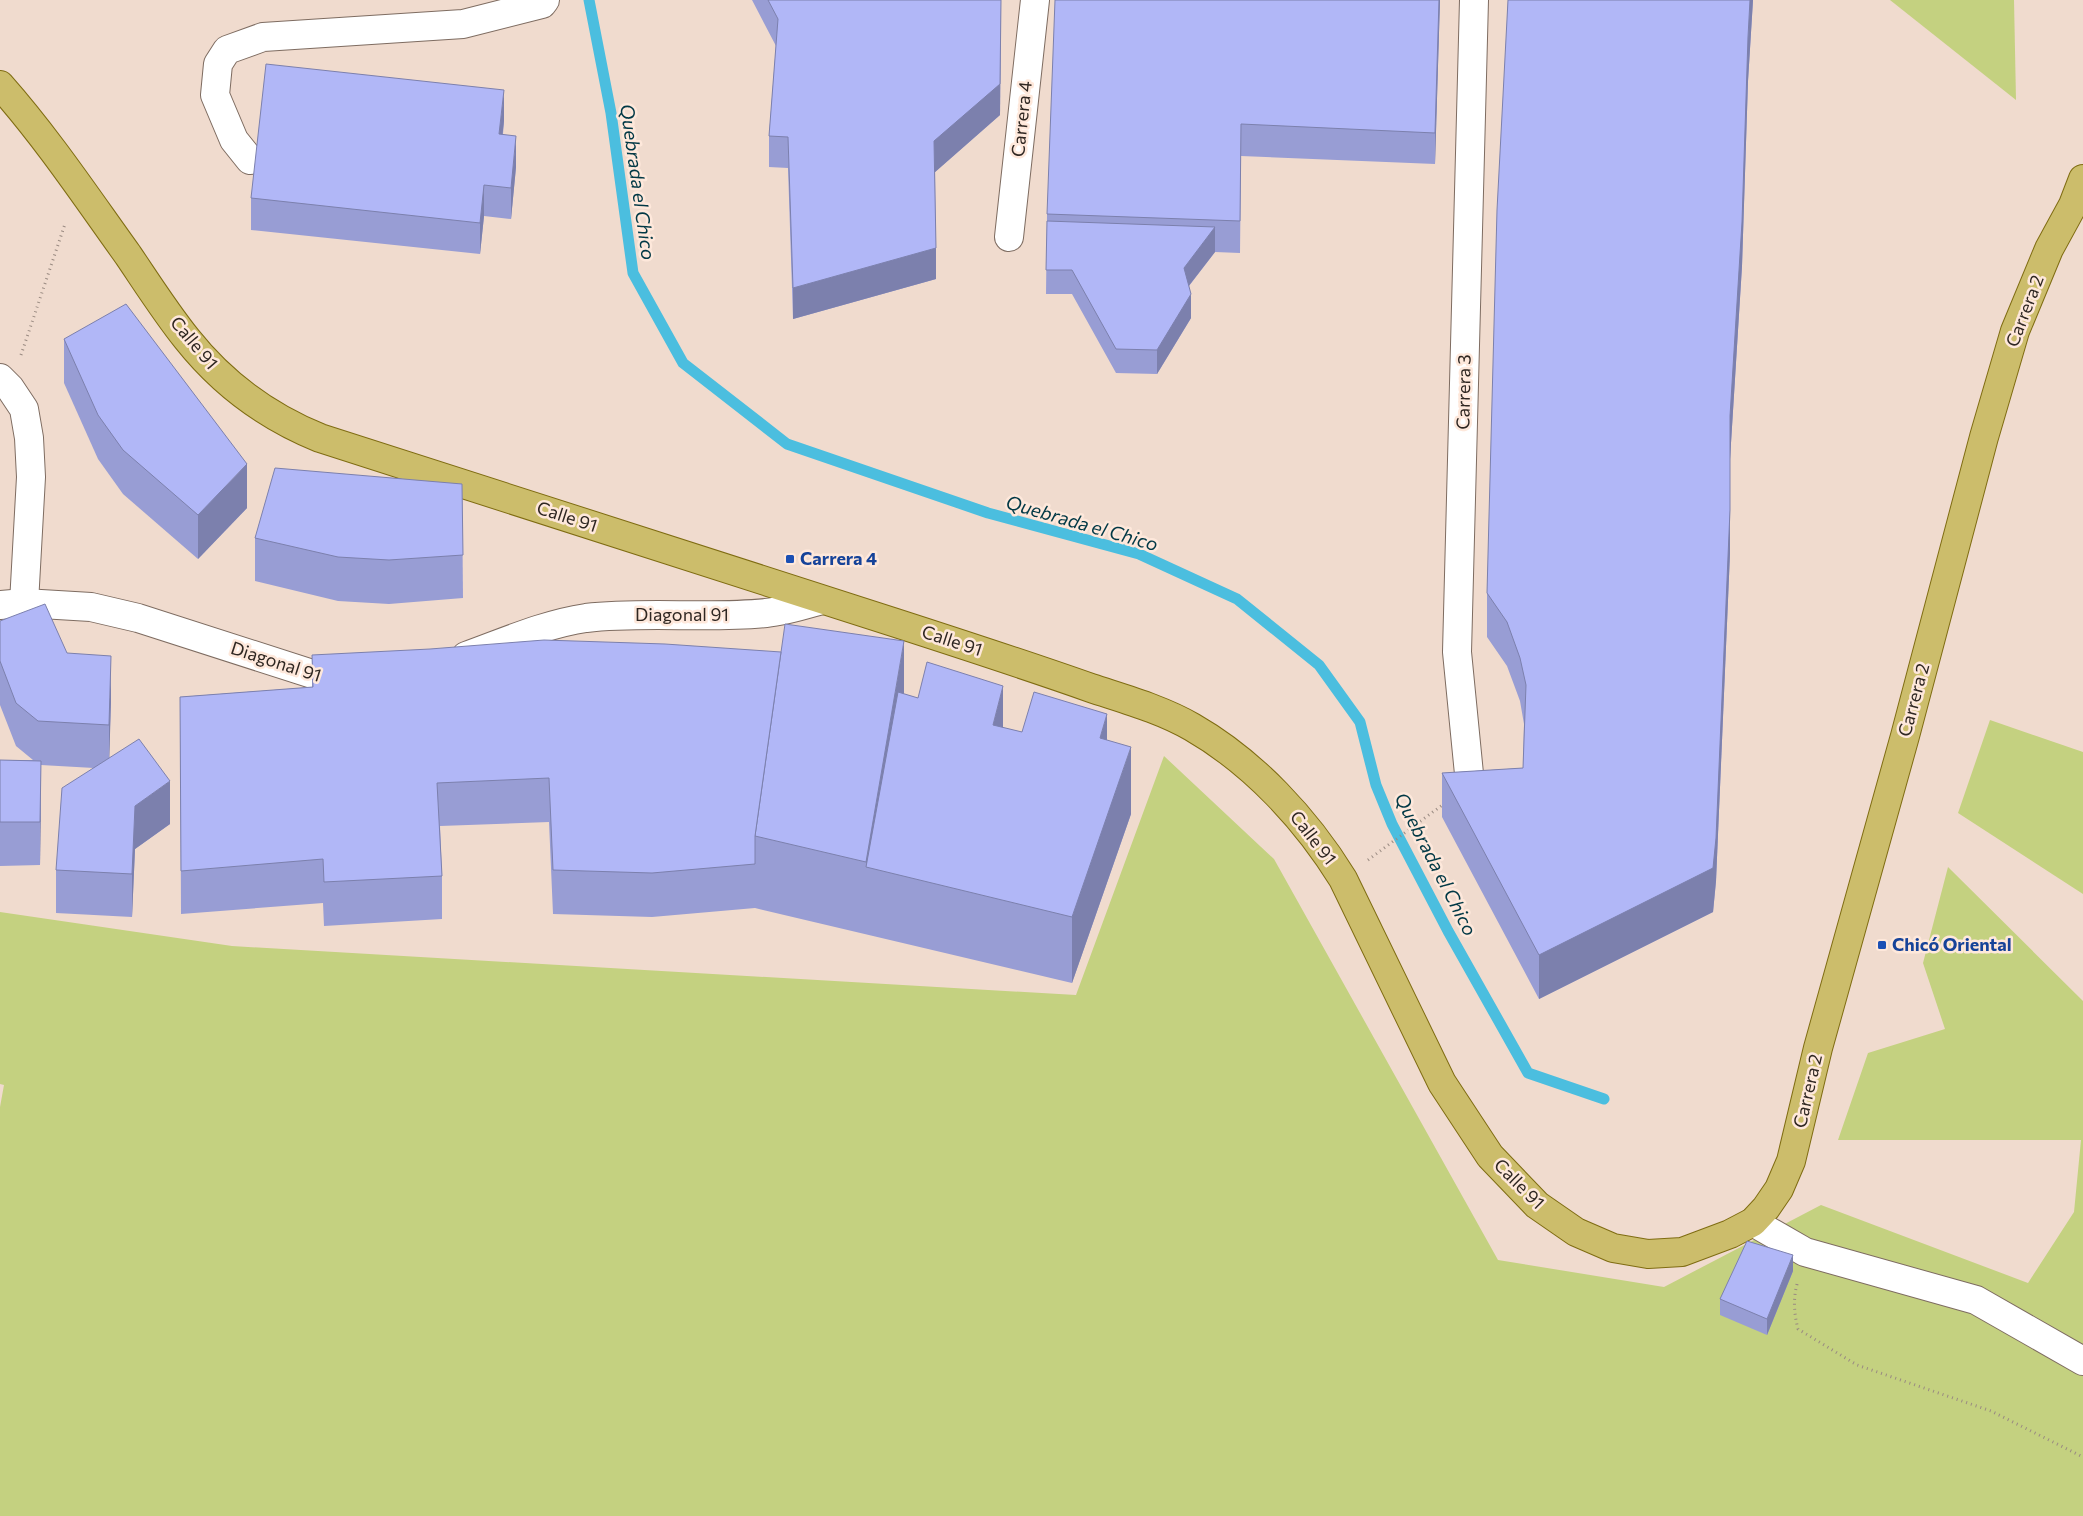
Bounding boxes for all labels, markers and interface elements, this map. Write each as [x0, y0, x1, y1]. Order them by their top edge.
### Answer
street label: Carrera 4 [1006, 80, 1036, 158]
water label: Quebrada el Chico [616, 102, 661, 261]
street label: Carrera 2 [2000, 272, 2048, 350]
street label: Calle 91 [166, 311, 223, 373]
street label: Carrera 3 [1451, 354, 1475, 430]
water label: Quebrada el Chico [1003, 490, 1161, 555]
street label: Calle 91 [534, 496, 600, 536]
place label: Carrera 4 [800, 547, 877, 569]
marker: Carrera 4 [784, 553, 796, 565]
street label: Diagonal 91 [635, 603, 729, 625]
street label: Calle 91 [919, 620, 985, 660]
street label: Diagonal 91 [228, 636, 324, 686]
street label: Carrera 2 [1893, 661, 1933, 739]
water label: Quebrada el Chico [1390, 788, 1482, 939]
street label: Calle 91 [1286, 806, 1342, 869]
place label: Chicó Oriental [1892, 933, 2012, 955]
marker: Chicó Oriental [1876, 939, 1888, 951]
street label: Carrera 2 [1788, 1052, 1826, 1130]
street label: Calle 91 [1490, 1153, 1550, 1213]

